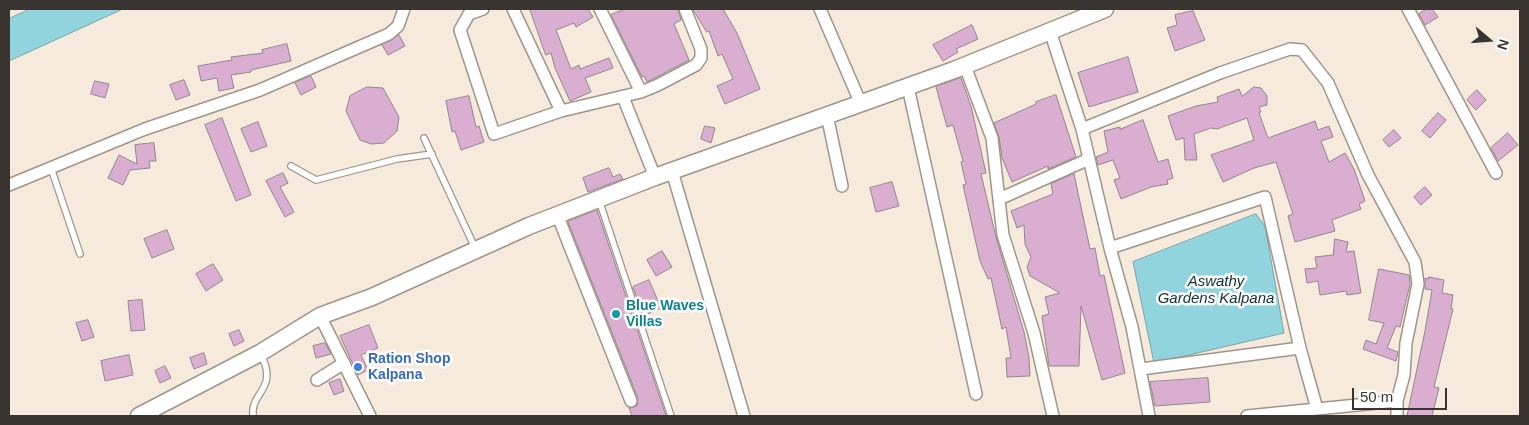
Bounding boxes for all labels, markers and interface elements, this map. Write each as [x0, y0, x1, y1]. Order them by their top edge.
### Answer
north arrow [1464, 15, 1514, 65]
text: N [1494, 37, 1512, 52]
water label: Aswathy Gardens Kalpana [1158, 273, 1274, 308]
place label: Blue Waves Villas [626, 298, 704, 331]
marker: Blue Waves Villas [610, 308, 622, 320]
place label: Ration Shop Kalpana [368, 351, 450, 384]
marker: Ration Shop Kalpana [352, 361, 364, 373]
scale bar [1354, 378, 1449, 410]
text: 50 m [1360, 388, 1393, 405]

